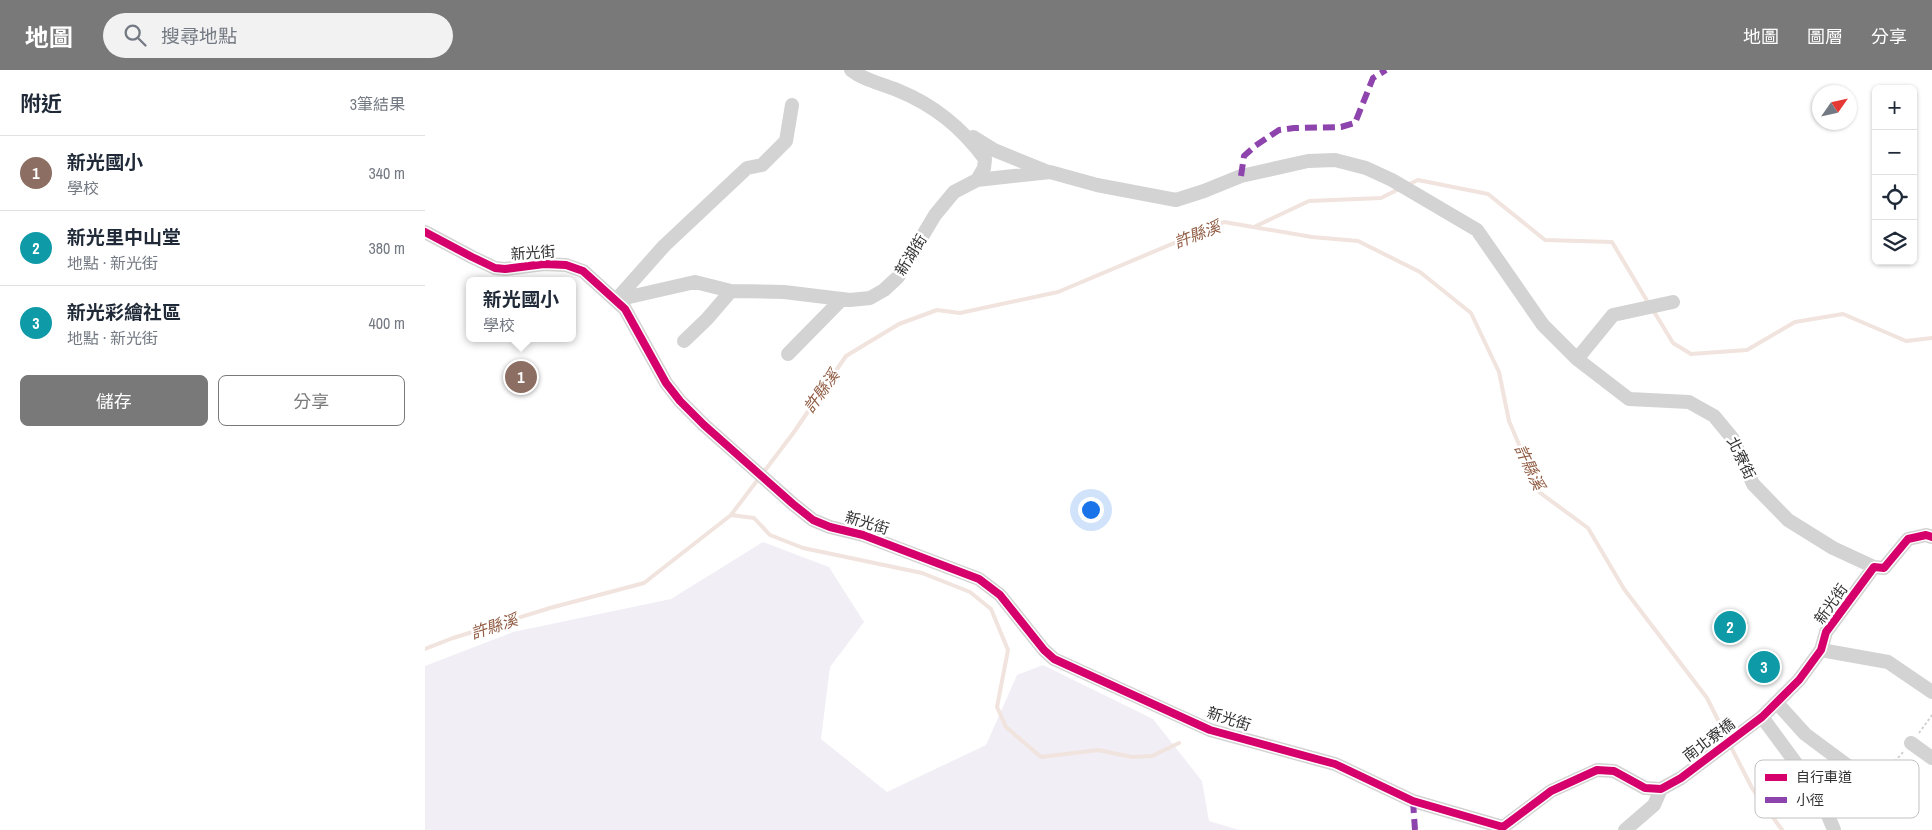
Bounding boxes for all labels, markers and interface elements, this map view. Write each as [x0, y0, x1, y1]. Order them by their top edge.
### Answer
search box [103, 13, 453, 58]
text: 地圖 [25, 21, 73, 53]
icon: search [121, 21, 149, 49]
text: 搜尋地點 [161, 23, 237, 49]
text: 地圖 [1743, 24, 1779, 49]
text: 圖層 [1807, 24, 1843, 49]
text: 分享 [1871, 24, 1907, 49]
north arrow [1812, 85, 1857, 130]
map controls [1872, 85, 1917, 265]
button: + [1872, 85, 1917, 130]
text: 附近 [20, 89, 62, 118]
text: 3筆結果 [350, 93, 405, 115]
button: − [1872, 130, 1917, 175]
text: 新光國小 [67, 149, 143, 175]
text: 1 [32, 162, 40, 184]
text: 340 m [369, 162, 405, 184]
button: locate [1872, 175, 1917, 220]
text: 學校 [67, 177, 99, 199]
water label: 許縣溪 [1171, 214, 1225, 253]
button: layers [1872, 220, 1917, 265]
text: 新光里中山堂 [67, 224, 181, 250]
street label: 新湖街 [890, 230, 931, 279]
text: 2 [32, 237, 40, 259]
text: 380 m [369, 237, 405, 259]
street label: 新光街 [510, 240, 556, 265]
text: 地點 · 新光街 [67, 252, 158, 274]
popup [466, 277, 576, 342]
text: 新光國小 [483, 286, 559, 312]
text: 新光彩繪社區 [67, 299, 181, 325]
text: 3 [32, 312, 40, 334]
text: 400 m [369, 312, 405, 334]
text: 學校 [483, 314, 515, 336]
text: 地點 · 新光街 [67, 327, 158, 349]
pin: 1 [505, 358, 537, 396]
water label: 許縣溪 [798, 364, 845, 417]
button: 儲存 [20, 375, 208, 426]
button: 分享 [218, 375, 405, 426]
street label: 北寮街 [1722, 433, 1761, 483]
water label: 許縣溪 [1510, 441, 1551, 495]
your location [1078, 497, 1104, 523]
street label: 新光街 [843, 506, 892, 539]
street label: 新光街 [1809, 579, 1852, 628]
water label: 許縣溪 [468, 608, 522, 644]
pin: 2 [1714, 608, 1746, 646]
pin: 3 [1748, 648, 1780, 686]
street label: 新光街 [1205, 702, 1254, 735]
street label: 南北寮橋 [1678, 713, 1739, 766]
legend [1755, 760, 1919, 818]
text: 自行車道 [1796, 768, 1852, 786]
text: 小徑 [1796, 791, 1824, 809]

